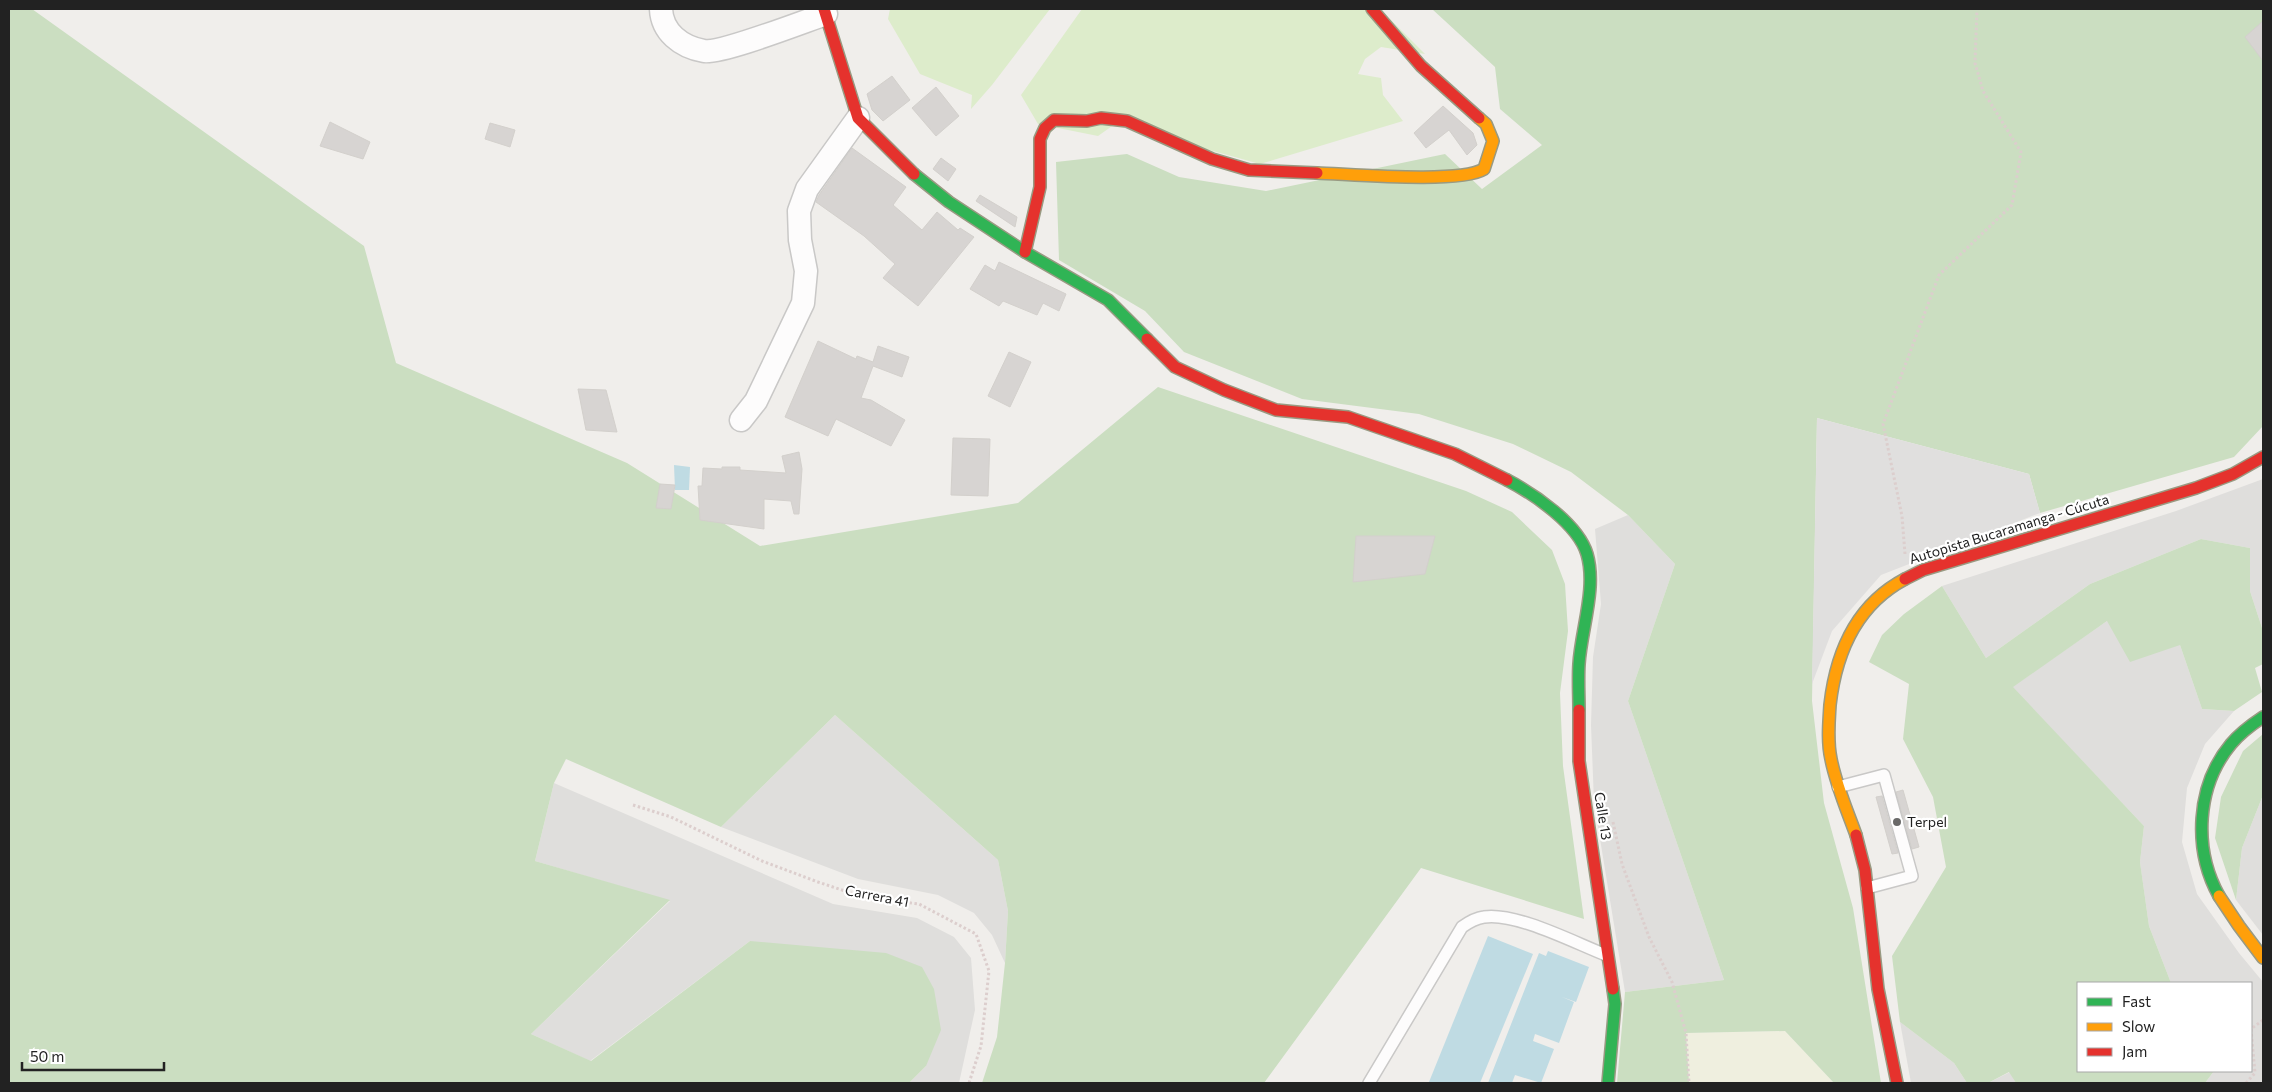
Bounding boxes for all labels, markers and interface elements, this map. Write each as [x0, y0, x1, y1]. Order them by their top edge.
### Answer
street label: Autopista Bucaramanga - Cúcuta [1907, 490, 2111, 567]
street label: Calle 13 [1591, 791, 1616, 841]
place label: Terpel [1907, 813, 1947, 830]
marker: Terpel [1891, 816, 1903, 828]
street label: Carrera 41 [844, 881, 910, 910]
legend [2077, 982, 2252, 1072]
text: Fast [2122, 992, 2151, 1010]
text: Slow [2122, 1017, 2155, 1035]
scale bar [22, 1040, 165, 1072]
text: Jam [2122, 1042, 2147, 1060]
text: 50 m [30, 1047, 64, 1065]

